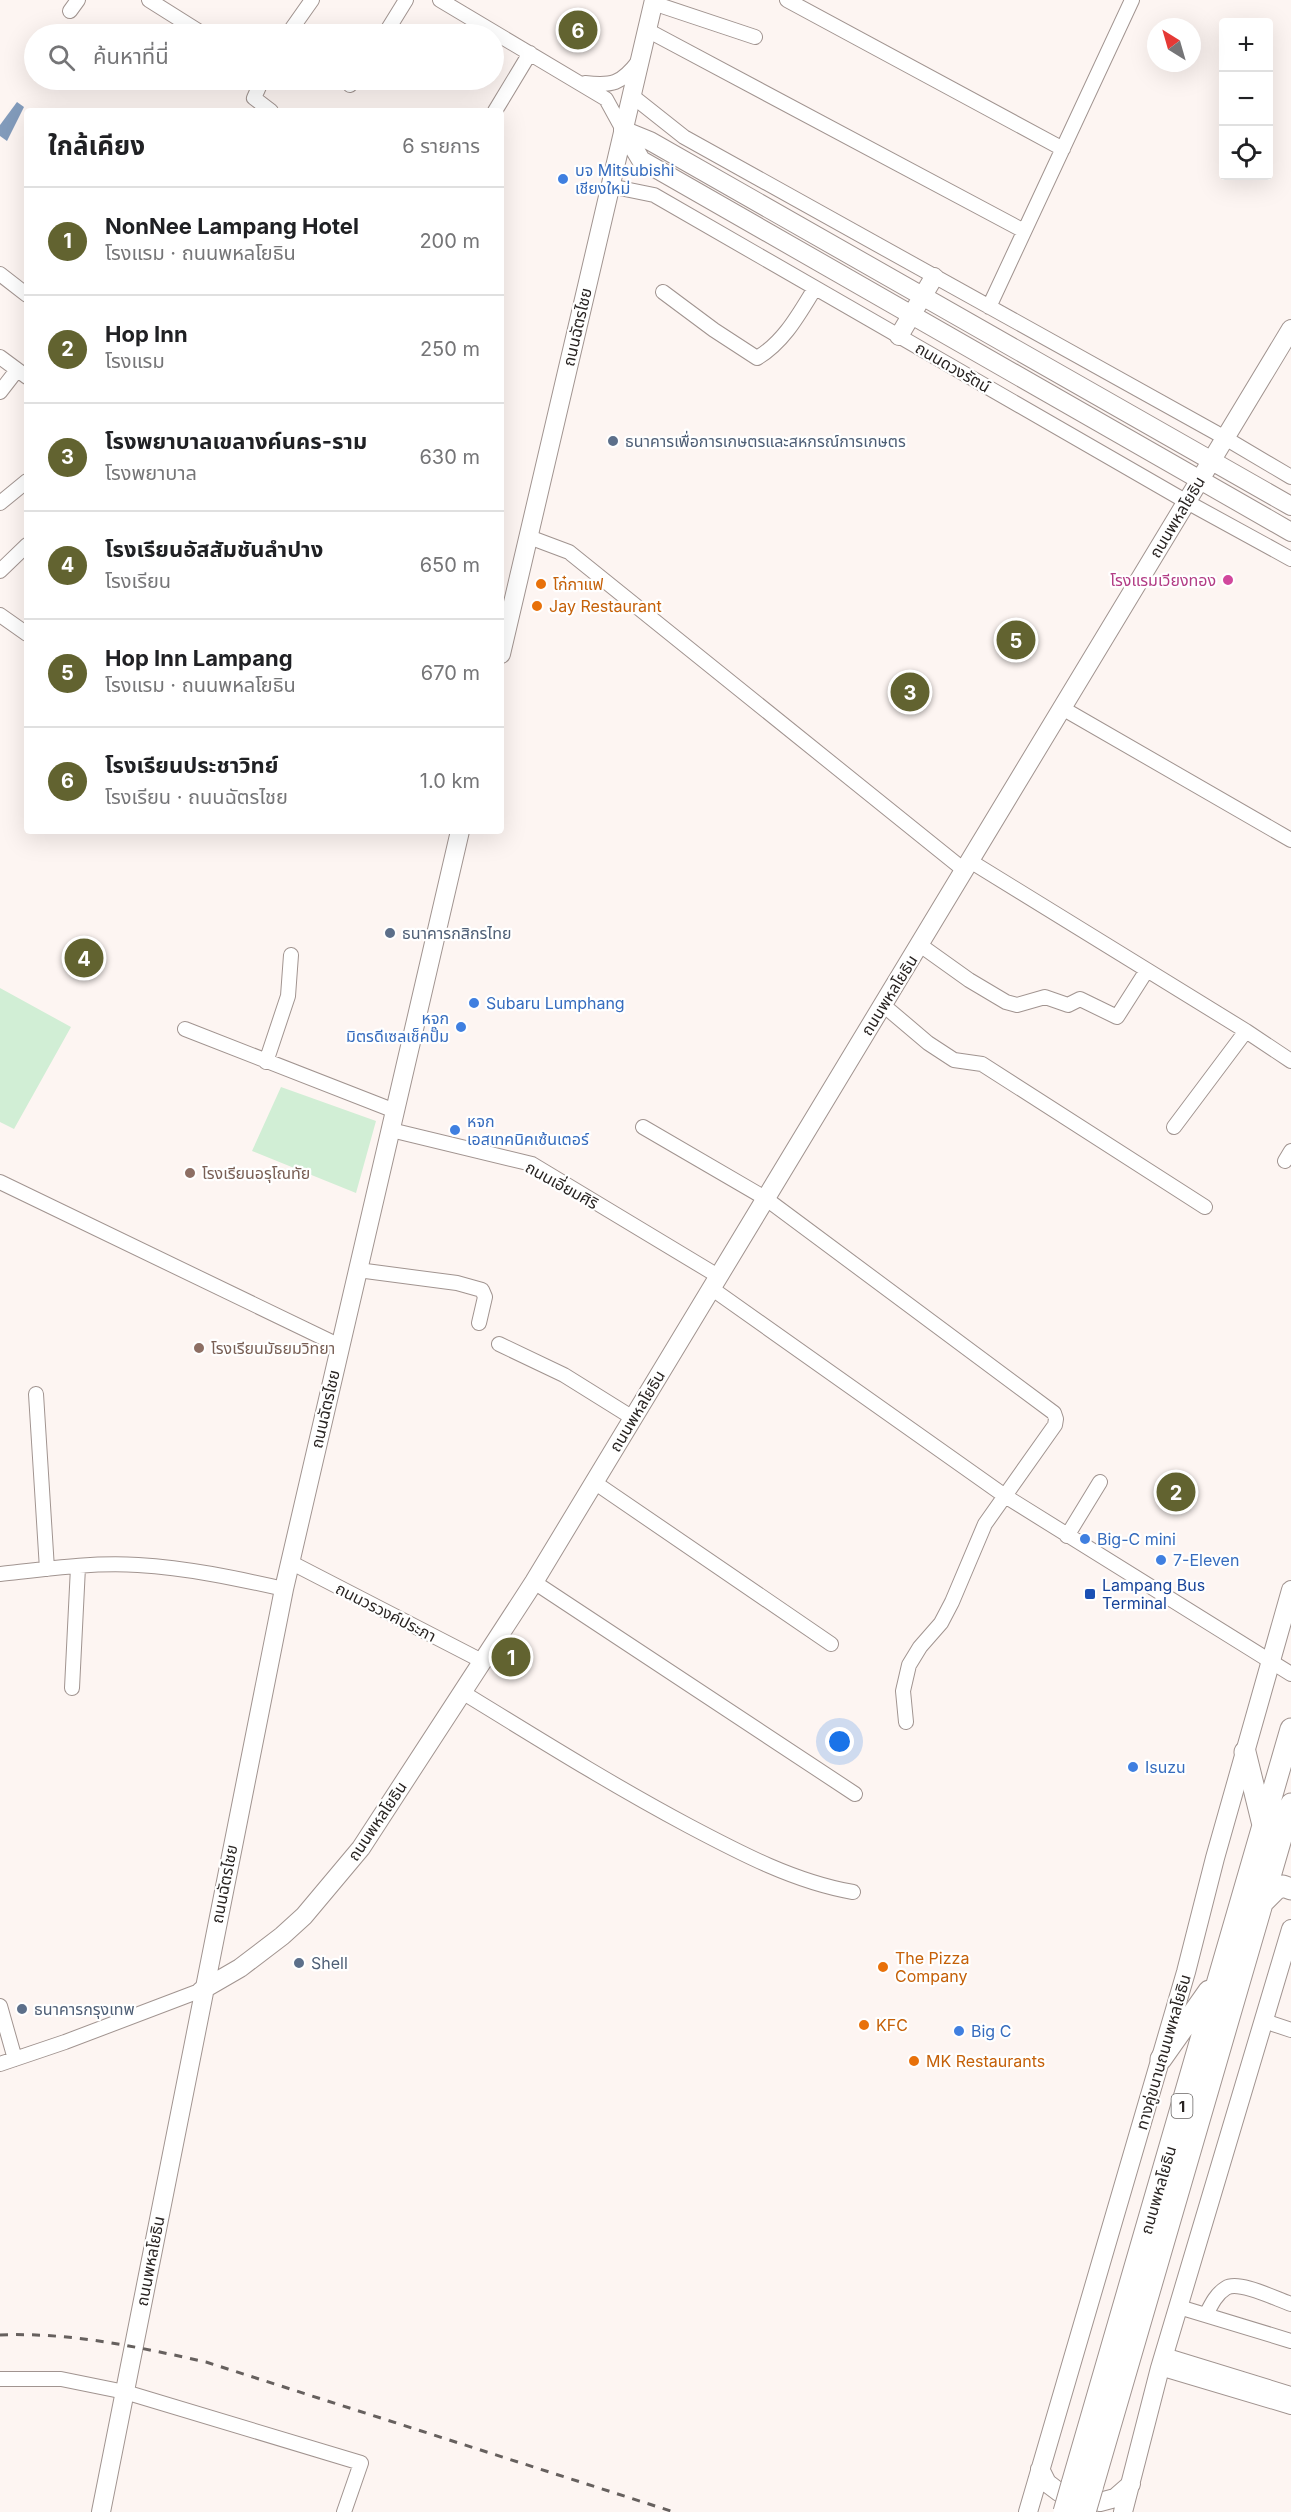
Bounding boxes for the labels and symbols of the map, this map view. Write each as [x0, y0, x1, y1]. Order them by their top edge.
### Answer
pin: 6 [558, 8, 598, 52]
north arrow [1147, 18, 1201, 72]
place label: บจ Mitsubishi เชียงใหม่ [575, 160, 674, 198]
marker: บจ Mitsubishi เชียงใหม่ [556, 172, 570, 186]
street label: ถนนฉัตรไชย [558, 286, 596, 368]
street label: ถนนดวงรัตน์ [912, 337, 994, 397]
place label: ธนาคารเพื่อการเกษตรและสหกรณ์การเกษตร [625, 430, 906, 451]
marker: ธนาคารเพื่อการเกษตรและสหกรณ์การเกษตร [606, 434, 620, 448]
street label: ถนนพหลโยธิน [1145, 473, 1209, 561]
place label: โรงแรมเวียงทอง [1110, 570, 1216, 590]
marker: โรงแรมเวียงทอง [1221, 573, 1235, 587]
place label: โก๋กาแฟ [553, 574, 603, 594]
marker: โก๋กาแฟ [534, 577, 548, 591]
place label: Jay Restaurant [549, 596, 662, 616]
marker: Jay Restaurant [530, 599, 544, 613]
pin: 5 [996, 618, 1036, 662]
pin: 3 [890, 670, 930, 714]
place label: ธนาคารกสิกรไทย [402, 923, 511, 943]
marker: ธนาคารกสิกรไทย [383, 926, 397, 940]
pin: 4 [64, 936, 104, 980]
street label: ถนนพหลโยธิน [856, 951, 922, 1039]
place label: Subaru Lumphang [486, 993, 625, 1013]
marker: Subaru Lumphang [467, 996, 481, 1010]
place label: หจก มิตรดีเซลเช็คปั๊ม [346, 1008, 449, 1046]
marker: หจก มิตรดีเซลเช็คปั๊ม [454, 1020, 468, 1034]
place label: หจก เอสเทคนิคเซ้นเตอร์ [467, 1111, 590, 1149]
marker: หจก เอสเทคนิคเซ้นเตอร์ [448, 1123, 462, 1137]
street label: ถนนเอี่ยมศิริ [522, 1156, 603, 1213]
place label: โรงเรียนอรุโณทัย [202, 1163, 310, 1183]
marker: โรงเรียนอรุโณทัย [183, 1166, 197, 1180]
place label: โรงเรียนมัธยมวิทยา [211, 1338, 335, 1358]
marker: โรงเรียนมัธยมวิทยา [192, 1341, 206, 1355]
street label: ถนนพหลโยธิน [605, 1367, 669, 1455]
street label: ถนนฉัตรไชย [306, 1368, 344, 1450]
pin: 2 [1156, 1470, 1196, 1514]
place label: Big-C mini [1097, 1529, 1176, 1549]
marker: Big-C mini [1078, 1532, 1092, 1546]
place label: 7-Eleven [1173, 1550, 1239, 1570]
marker: 7-Eleven [1154, 1553, 1168, 1567]
place label: Lampang Bus Terminal [1102, 1575, 1205, 1613]
street label: ถนนวรวงค์ประภา [332, 1578, 440, 1646]
marker: Lampang Bus Terminal [1083, 1587, 1097, 1601]
pin: 1 [492, 1634, 530, 1680]
your location [825, 1727, 854, 1756]
place label: Isuzu [1145, 1757, 1186, 1777]
marker: Isuzu [1126, 1760, 1140, 1774]
street label: ถนนพหลโยธิน [343, 1778, 411, 1864]
street label: ถนนฉัตรไชย [207, 1843, 241, 1925]
place label: The Pizza Company [895, 1948, 969, 1986]
place label: Shell [311, 1953, 348, 1973]
marker: Shell [292, 1956, 306, 1970]
marker: The Pizza Company [876, 1960, 890, 1974]
street label: ทางคู่ขนานถนนพหลโยธิน [1131, 1972, 1195, 2132]
place label: ธนาคารกรุงเทพ [34, 1999, 135, 2019]
marker: ธนาคารกรุงเทพ [15, 2002, 29, 2016]
place label: KFC [876, 2015, 908, 2035]
marker: KFC [857, 2018, 871, 2032]
place label: Big C [971, 2021, 1011, 2041]
marker: Big C [952, 2024, 966, 2038]
place label: MK Restaurants [926, 2051, 1045, 2071]
marker: MK Restaurants [907, 2054, 921, 2068]
road number: 1 [1172, 2094, 1192, 2118]
street label: ถนนพหลโยธิน [1136, 2143, 1180, 2237]
street label: ถนนพหลโยธิน [131, 2214, 169, 2308]

